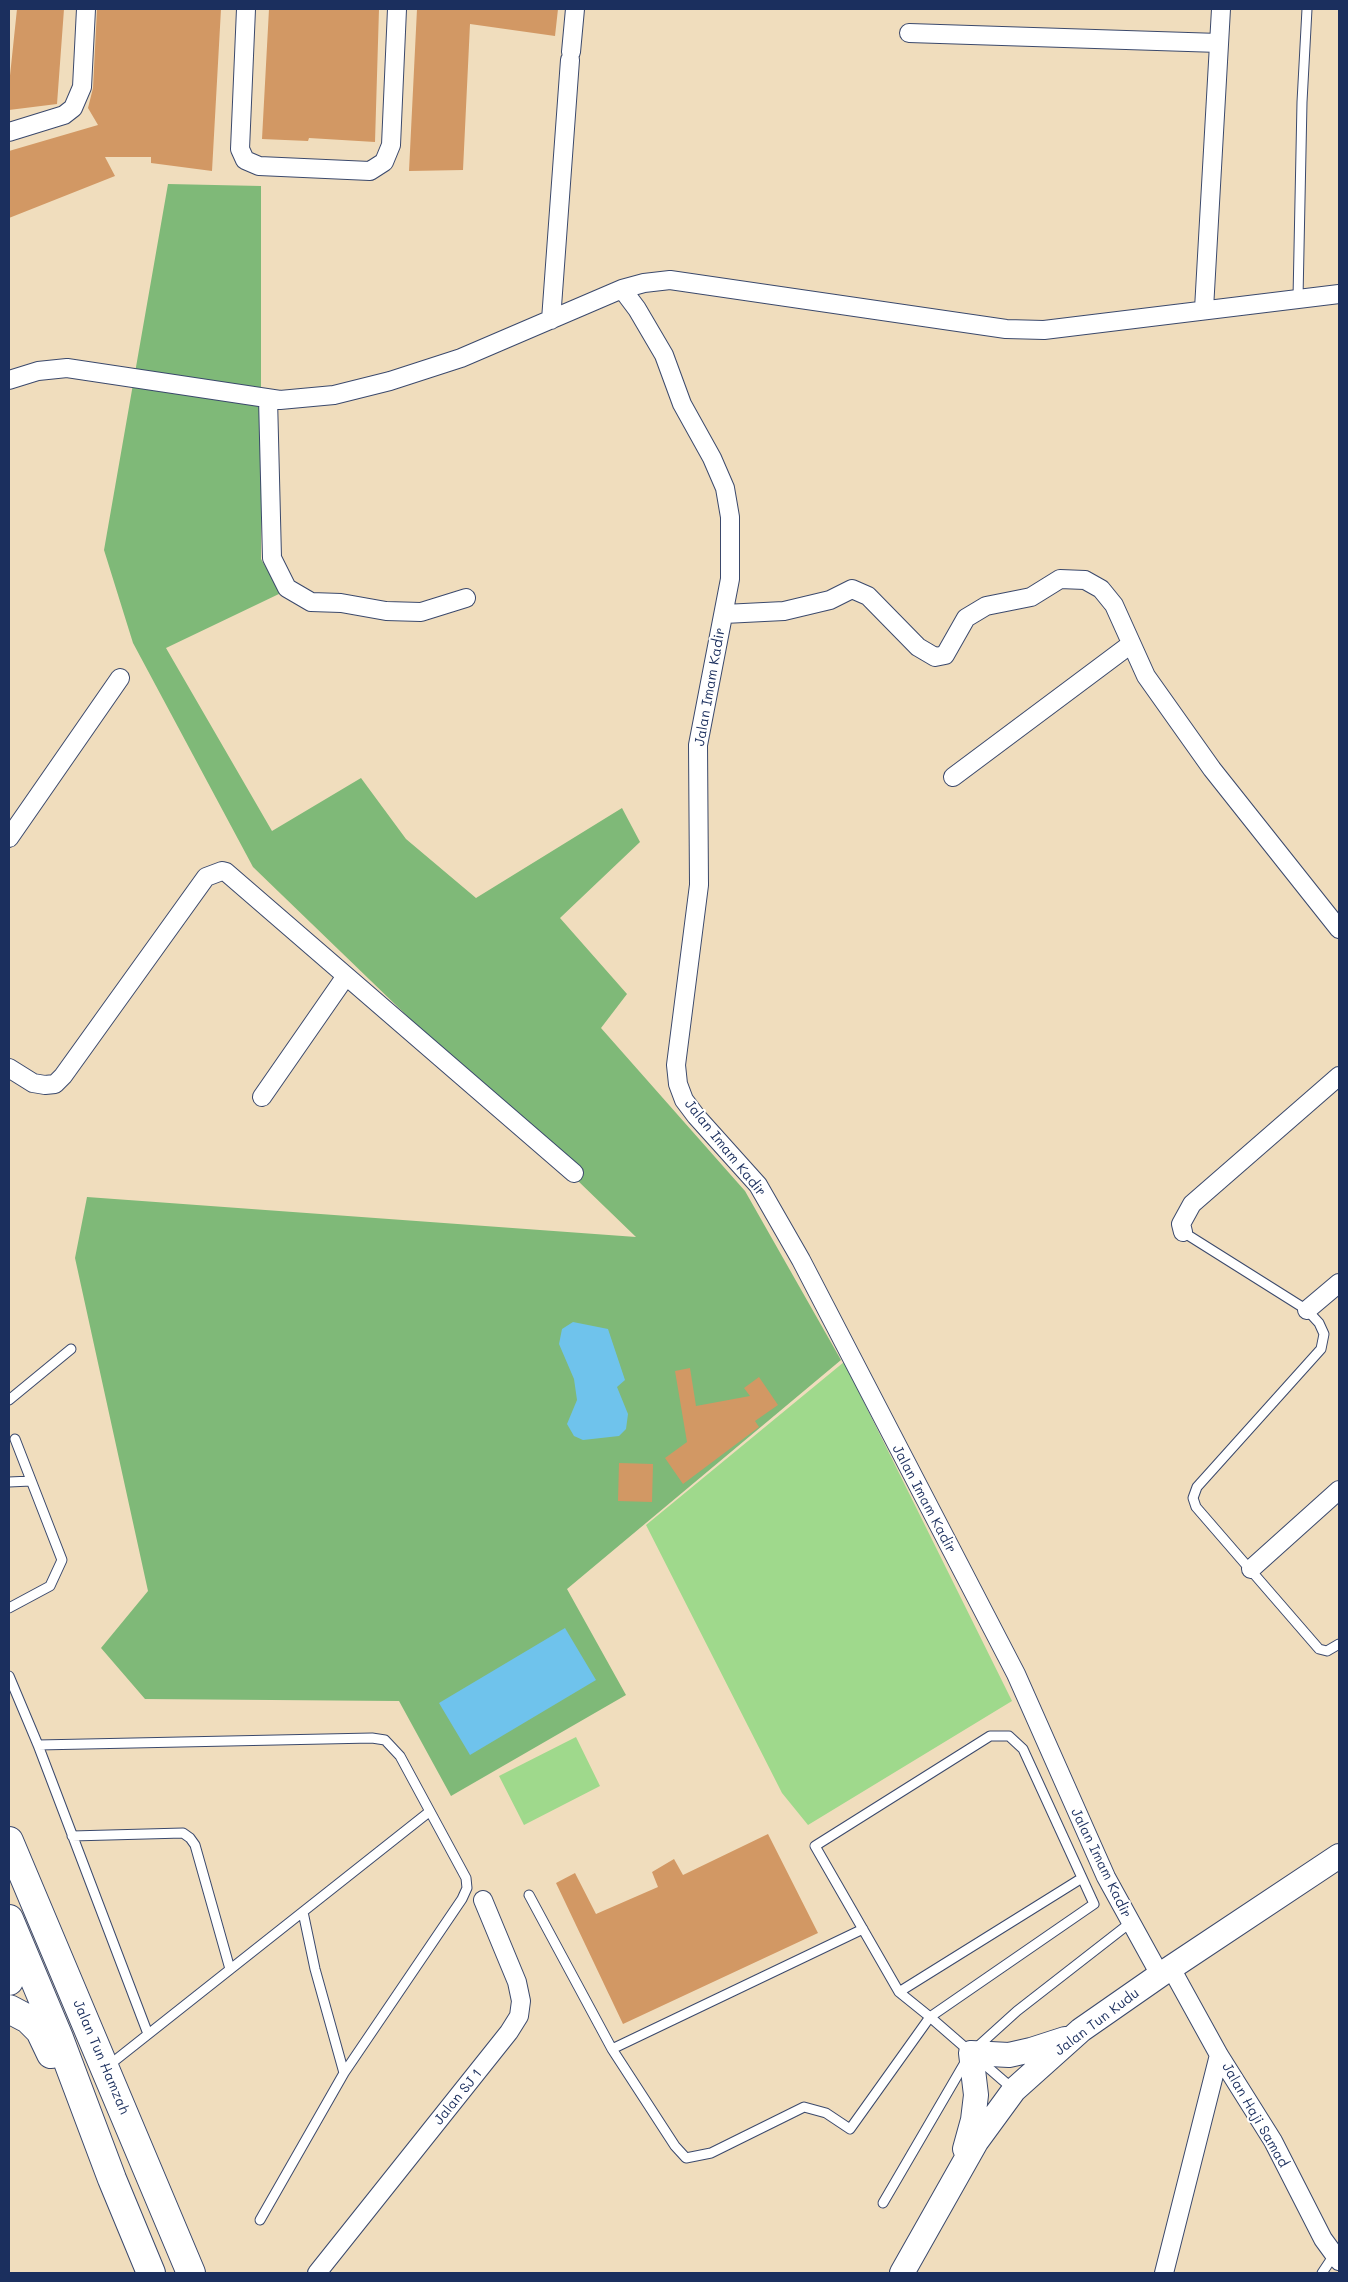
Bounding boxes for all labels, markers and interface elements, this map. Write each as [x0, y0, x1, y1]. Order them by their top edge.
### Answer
street label: Jalan Imam Kadir [691, 626, 729, 748]
street label: Jalan Imam Kadir [681, 1096, 769, 1200]
street label: Jalan Imam Kadir [888, 1442, 960, 1556]
street label: Jalan Imam Kadir [1067, 1805, 1135, 1921]
street label: Jalan Tun Kudu [1052, 1985, 1142, 2059]
street label: Jalan Tun Hamzah [69, 1997, 133, 2117]
street label: Jalan Haji Samad [1218, 2060, 1292, 2170]
street label: Jalan SJ 1 [430, 2066, 486, 2128]

